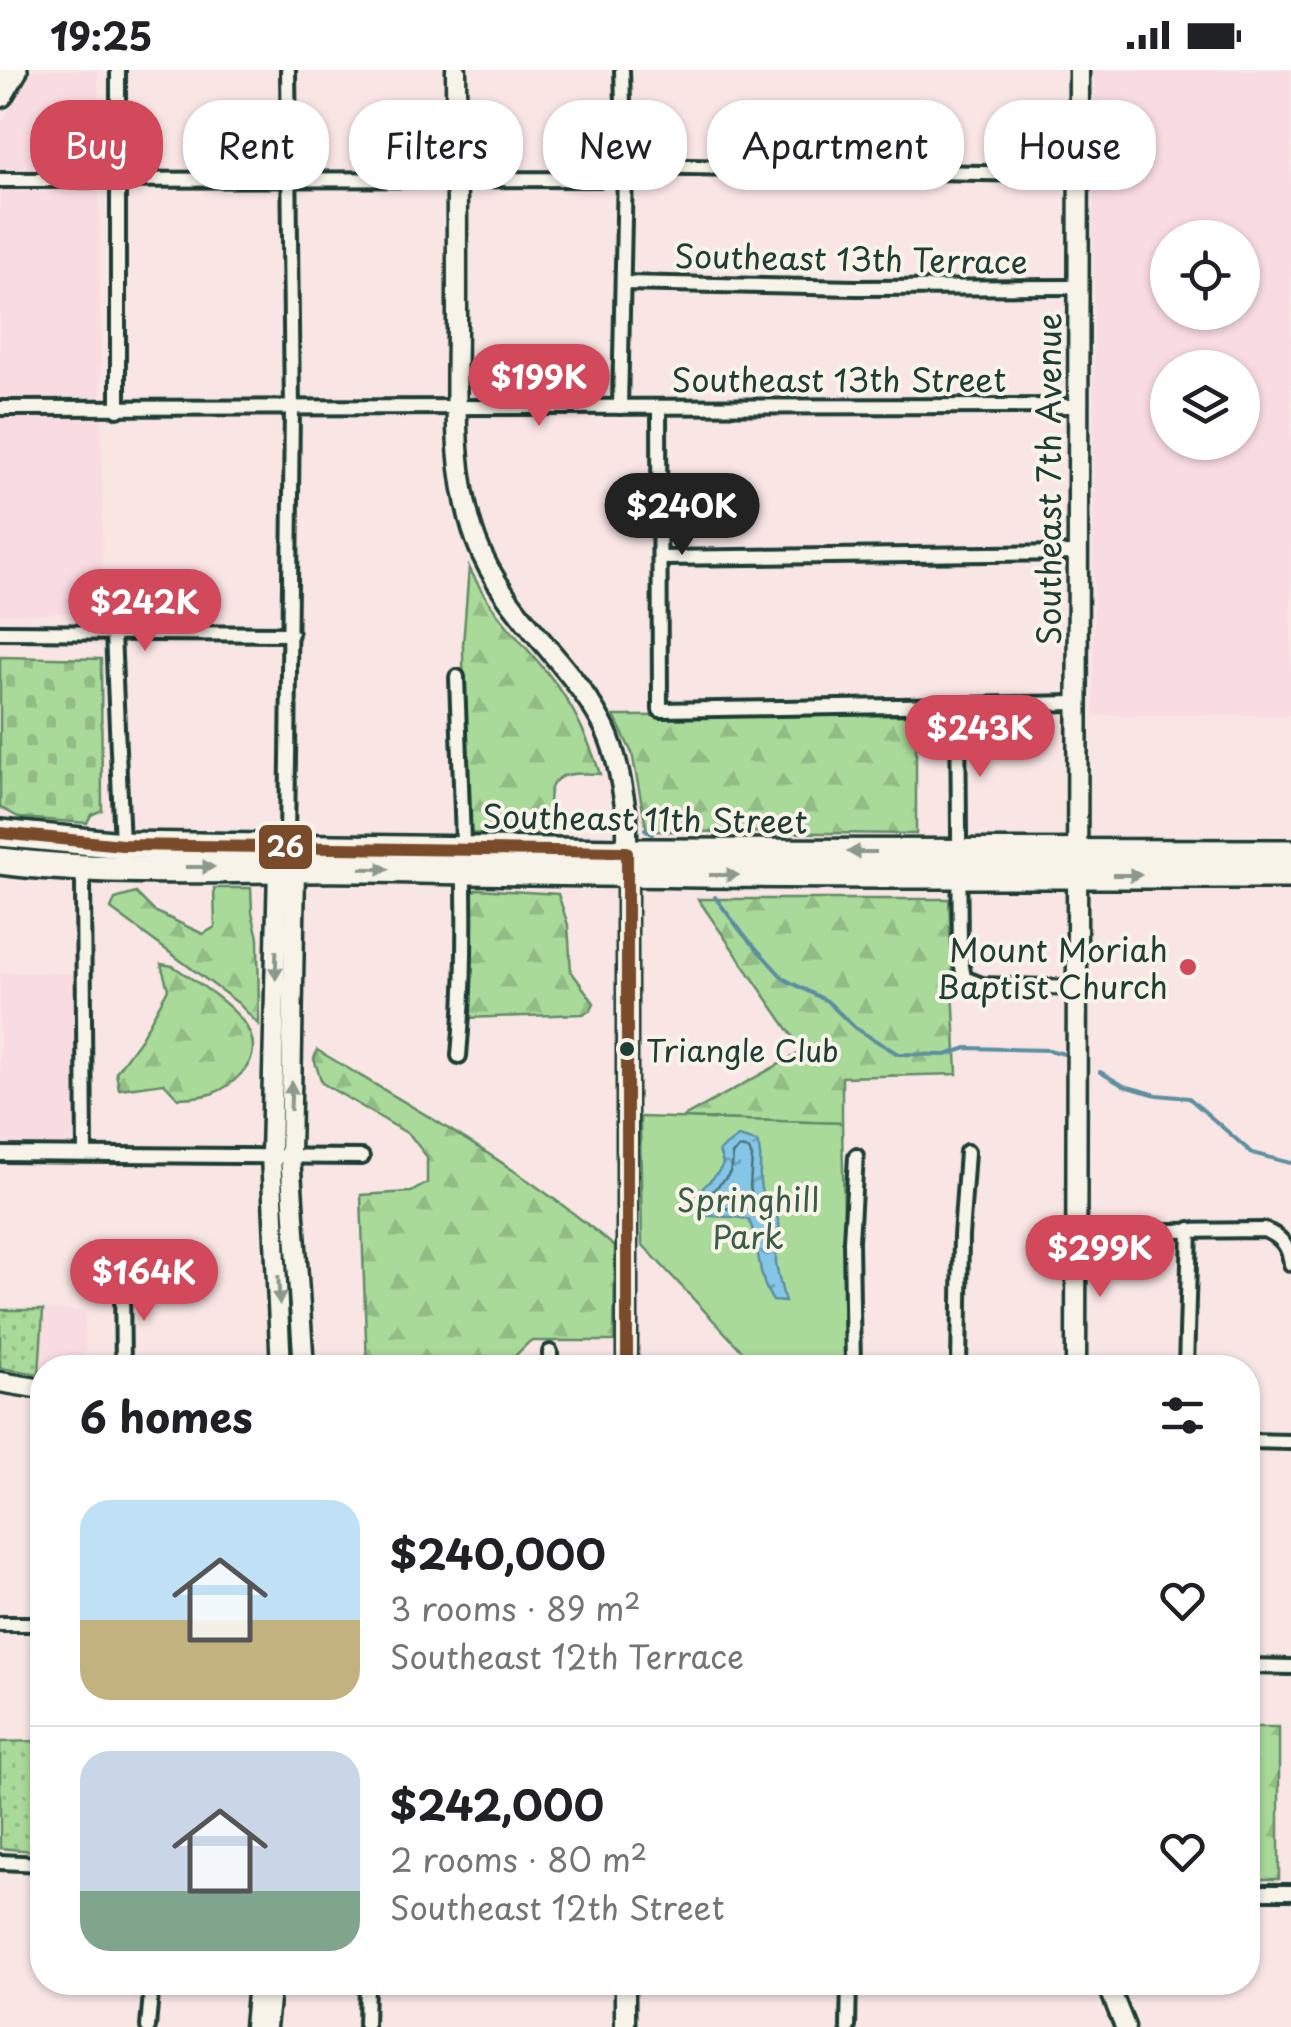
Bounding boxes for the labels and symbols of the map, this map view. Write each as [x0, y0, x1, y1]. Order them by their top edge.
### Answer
street label: Southeast 13th Terrace [674, 231, 1028, 285]
street label: Southeast 7th Avenue [1024, 313, 1072, 645]
pin: $199K [469, 344, 609, 429]
street label: Southeast 13th Street [672, 355, 1006, 403]
pin: $240K [612, 473, 752, 558]
pin: $242K [75, 569, 215, 654]
pin: $243K [910, 695, 1050, 780]
street label: Southeast 11th Street [482, 791, 808, 845]
line badge: 26 [257, 823, 314, 871]
text: 26 [266, 824, 304, 867]
one-way arrow [845, 844, 877, 860]
one-way arrow [185, 859, 217, 875]
one-way arrow [360, 862, 392, 878]
one-way arrow [709, 867, 741, 883]
one-way arrow [1111, 867, 1143, 883]
place label: Mount Moriah Baptist Church [936, 925, 1168, 1010]
one-way arrow [268, 949, 284, 981]
marker: Mount Moriah Baptist Church [1177, 956, 1199, 978]
place label: Triangle Club [646, 1027, 839, 1072]
marker: Triangle Club [617, 1039, 637, 1059]
one-way arrow [284, 1079, 300, 1111]
park label: Springhill Park [676, 1175, 820, 1260]
pin: $299K [1030, 1215, 1170, 1300]
pin: $164K [74, 1239, 214, 1324]
one-way arrow [271, 1274, 287, 1306]

